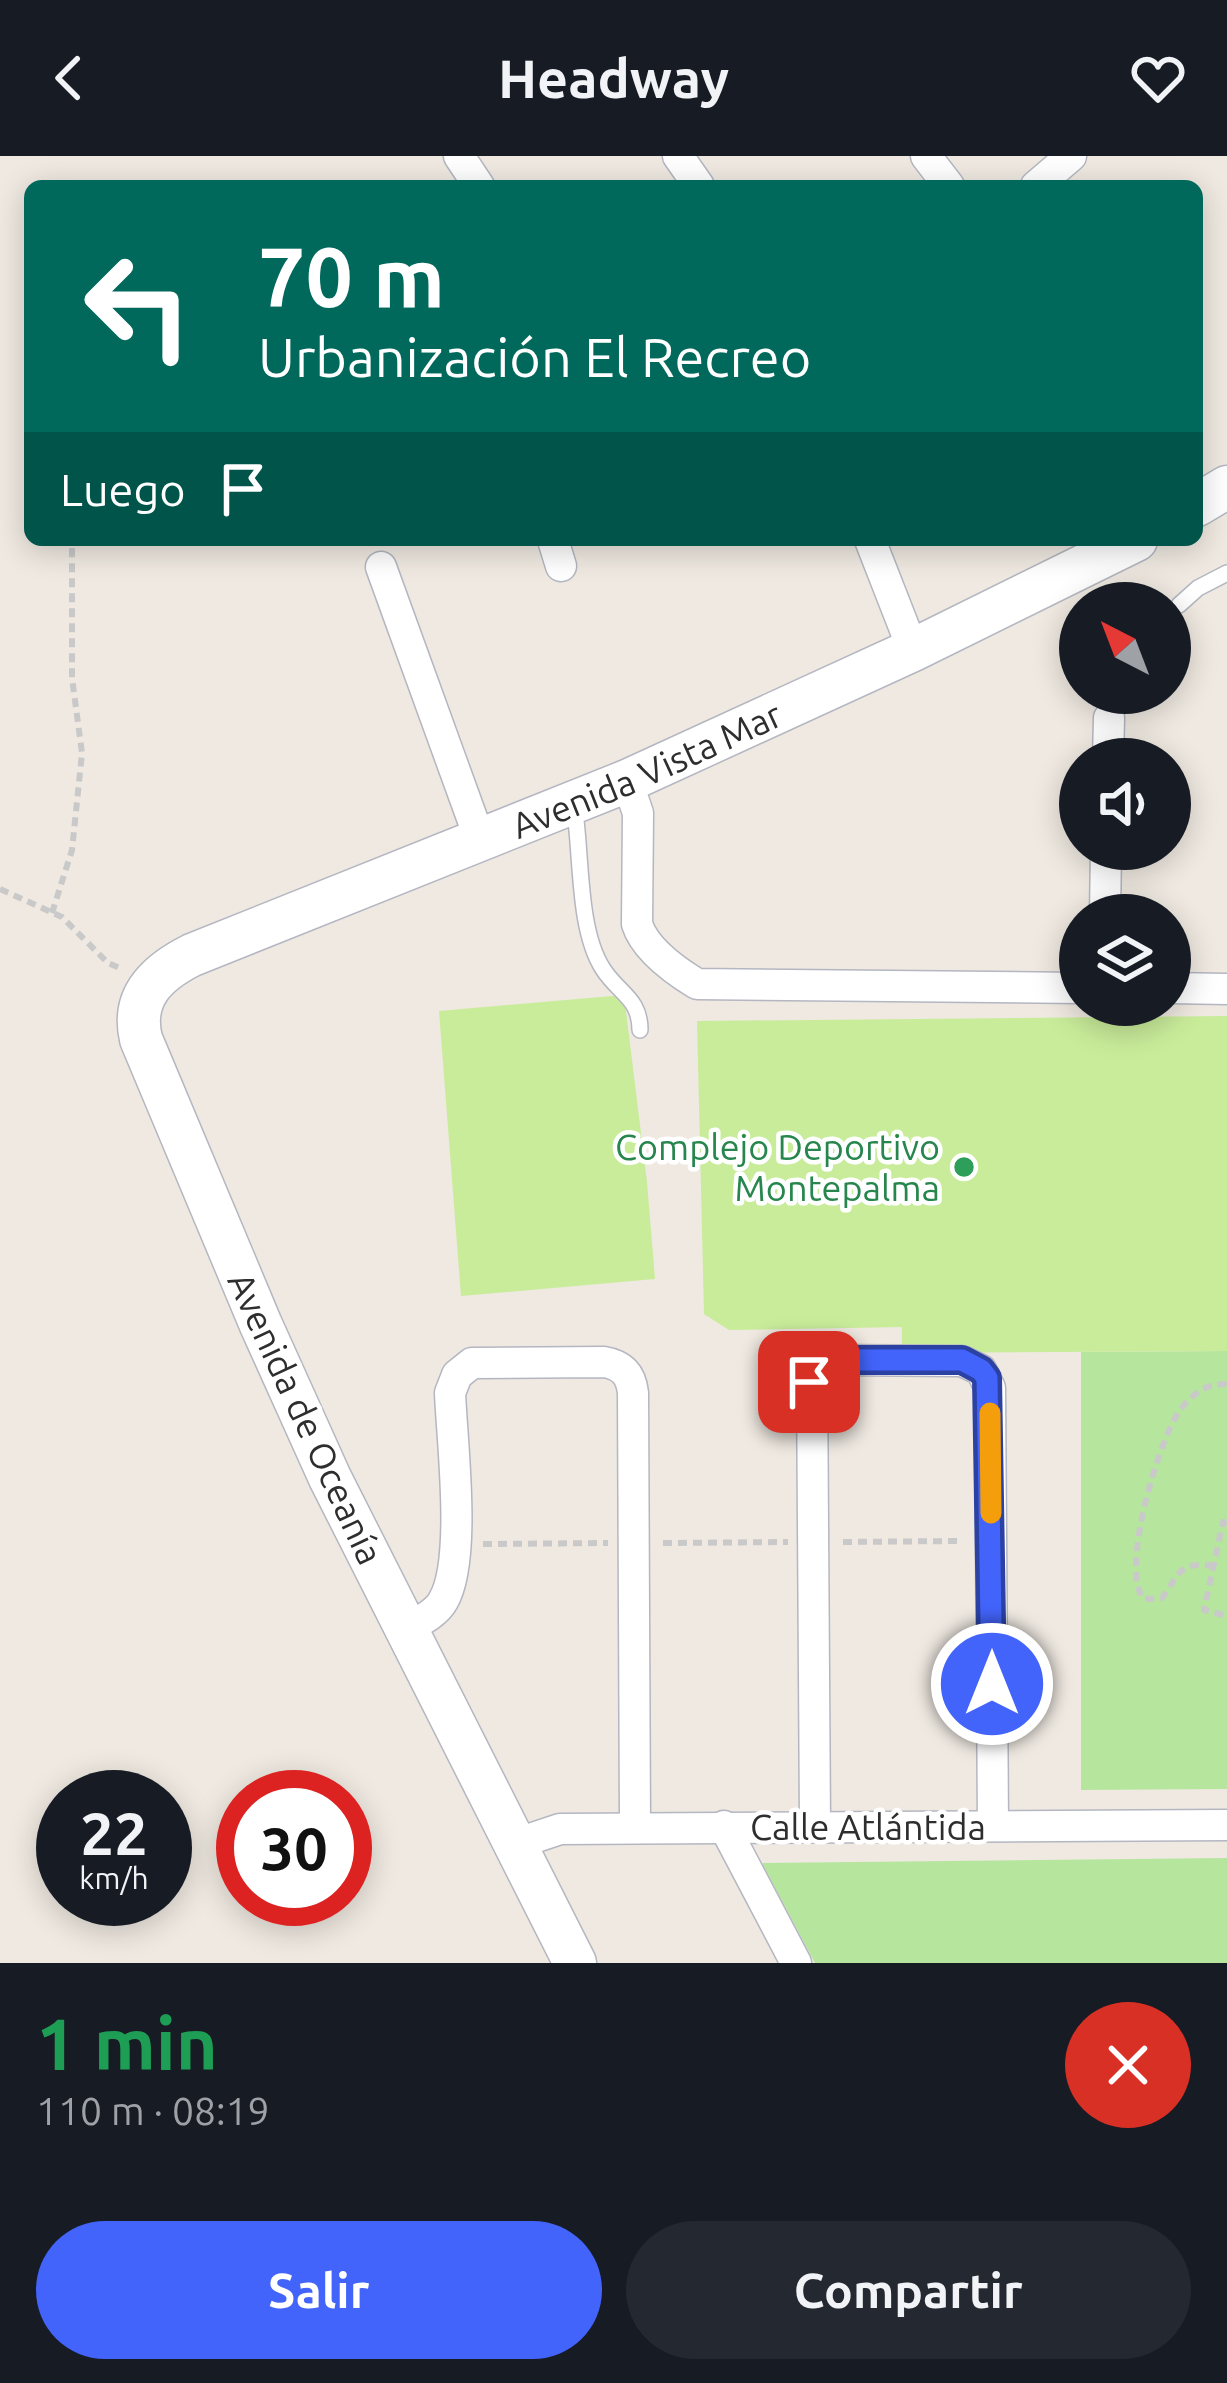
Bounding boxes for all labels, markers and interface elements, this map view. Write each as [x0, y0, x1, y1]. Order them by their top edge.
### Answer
icon: back [36, 45, 102, 111]
icon: heart [1125, 45, 1191, 111]
text: Headway [498, 48, 729, 108]
icon: left [60, 228, 216, 384]
text: 70 m [258, 229, 445, 323]
text: Urbanización El Recreo [258, 327, 811, 387]
icon: arrive [210, 456, 276, 522]
text: Luego [60, 464, 186, 515]
north arrow [1059, 582, 1191, 714]
map controls [1059, 582, 1191, 1026]
street label: Avenida Vista Mar [505, 693, 788, 846]
button: sound [1059, 738, 1191, 870]
button: layers [1059, 894, 1191, 1026]
place label: Complejo Deportivo Montepalma [615, 1126, 940, 1208]
marker: Complejo Deportivo Montepalma [951, 1154, 977, 1180]
street label: Avenida de Oceanía [220, 1266, 392, 1570]
pin [758, 1331, 860, 1433]
icon: arrive [776, 1349, 842, 1415]
position arrow [929, 1621, 1055, 1747]
speed limit sign: 30 [216, 1770, 372, 1926]
text: 22 [80, 1799, 148, 1866]
street label: Calle Atlántida [750, 1806, 986, 1847]
text: km/h [79, 1861, 149, 1895]
button: close [1065, 2002, 1191, 2128]
text: 1 min [36, 2003, 218, 2084]
text: 110 m · 08:19 [36, 2089, 270, 2132]
button: Salir [36, 2221, 602, 2359]
button: Compartir [626, 2221, 1191, 2359]

